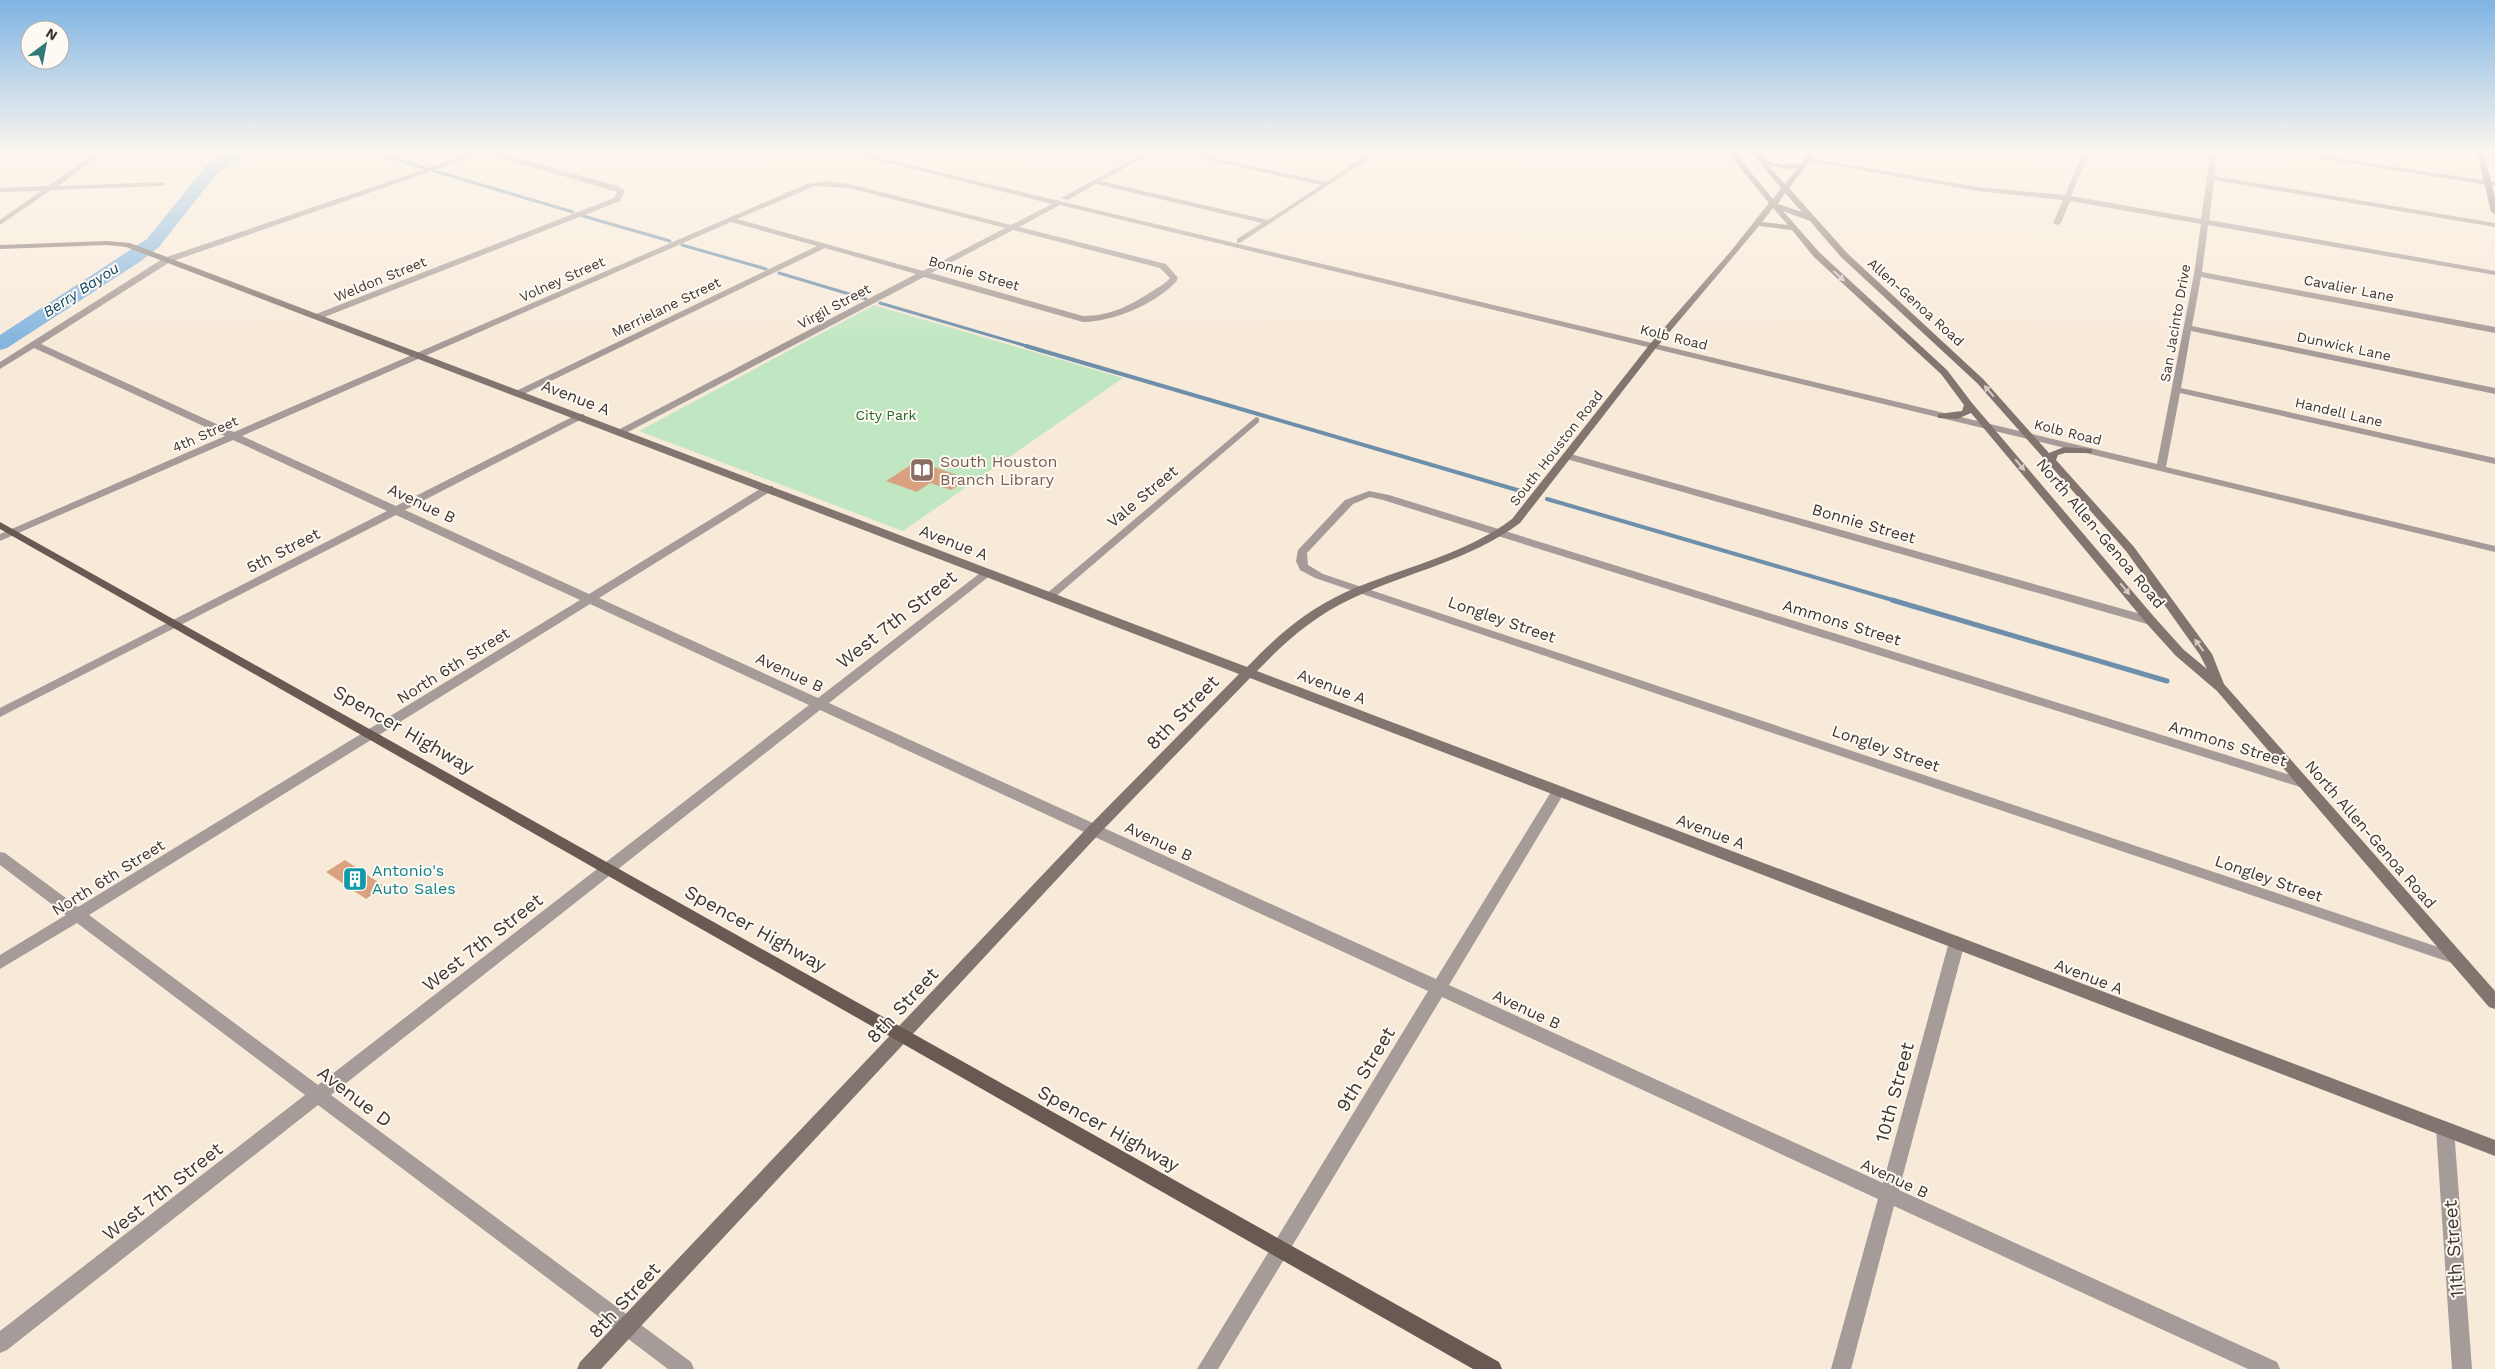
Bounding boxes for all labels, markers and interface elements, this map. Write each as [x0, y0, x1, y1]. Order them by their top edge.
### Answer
north arrow [20, 20, 70, 70]
text: N [43, 24, 61, 44]
street label: Bonnie Street [927, 252, 1021, 294]
street label: Weldon Street [332, 253, 429, 305]
street label: Volney Street [517, 253, 607, 305]
street label: Allen-Genoa Road [1865, 255, 1967, 349]
water label: Berry Bayou [40, 259, 122, 321]
street label: San Jacinto Drive [2157, 263, 2193, 383]
one-way arrow [1833, 270, 1845, 282]
street label: Cavalier Lane [2303, 271, 2395, 305]
street label: Merrielane Street [609, 274, 723, 340]
street label: Virgil Street [795, 280, 873, 332]
street label: Kolb Road [1639, 321, 1709, 353]
street label: Dunwick Lane [2295, 328, 2393, 364]
street label: Avenue A [539, 376, 613, 419]
one-way arrow [1983, 385, 1995, 397]
street label: South Houston Road [1506, 387, 1606, 509]
street label: Handell Lane [2294, 394, 2384, 430]
park label: City Park [856, 407, 917, 423]
street label: 4th Street [170, 412, 240, 456]
street label: Kolb Road [2033, 416, 2103, 448]
place label: South Houston Branch Library [940, 452, 1058, 489]
street label: North Allen-Genoa Road [2032, 454, 2169, 612]
library icon: South Houston Branch Library [909, 457, 935, 483]
one-way arrow [2015, 458, 2026, 471]
street label: Vale Street [1103, 461, 1182, 531]
street label: Avenue B [385, 480, 459, 527]
street label: Bonnie Street [1810, 500, 1918, 547]
street label: Avenue A [917, 521, 991, 564]
street label: 5th Street [243, 524, 323, 577]
street label: West 7th Street [832, 565, 961, 674]
one-way arrow [2119, 582, 2130, 595]
street label: Longley Street [1446, 592, 1558, 647]
street label: Ammons Street [1780, 595, 1904, 650]
street label: North 6th Street [393, 623, 513, 708]
one-way arrow [2194, 638, 2204, 652]
street label: Avenue B [753, 649, 827, 696]
street label: Avenue A [1295, 665, 1369, 708]
street label: 8th Street [1141, 670, 1224, 755]
street label: Spencer Highway [329, 680, 478, 779]
street label: Ammons Street [2166, 716, 2290, 771]
street label: Longley Street [1830, 721, 1942, 776]
street label: North Allen-Genoa Road [2301, 756, 2440, 912]
street label: Avenue A [1674, 810, 1748, 853]
street label: Avenue B [1122, 818, 1196, 865]
street label: North 6th Street [48, 835, 168, 920]
street label: Longley Street [2213, 851, 2325, 906]
place label: Antonio's Auto Sales [372, 861, 456, 898]
building icon: Antonio's Auto Sales [342, 866, 368, 892]
street label: Spencer Highway [681, 880, 831, 977]
street label: West 7th Street [418, 888, 547, 997]
street label: Avenue A [2052, 955, 2126, 998]
street label: 8th Street [862, 963, 943, 1048]
street label: Avenue B [1490, 986, 1564, 1033]
street label: 9th Street [1331, 1023, 1400, 1116]
street label: 10th Street [1870, 1040, 1919, 1145]
street label: Avenue D [313, 1061, 397, 1132]
street label: Spencer Highway [1034, 1080, 1184, 1177]
street label: West 7th Street [98, 1137, 227, 1246]
street label: Avenue B [1858, 1155, 1932, 1202]
street label: 11th Street [2439, 1199, 2468, 1299]
street label: 8th Street [584, 1258, 665, 1343]

